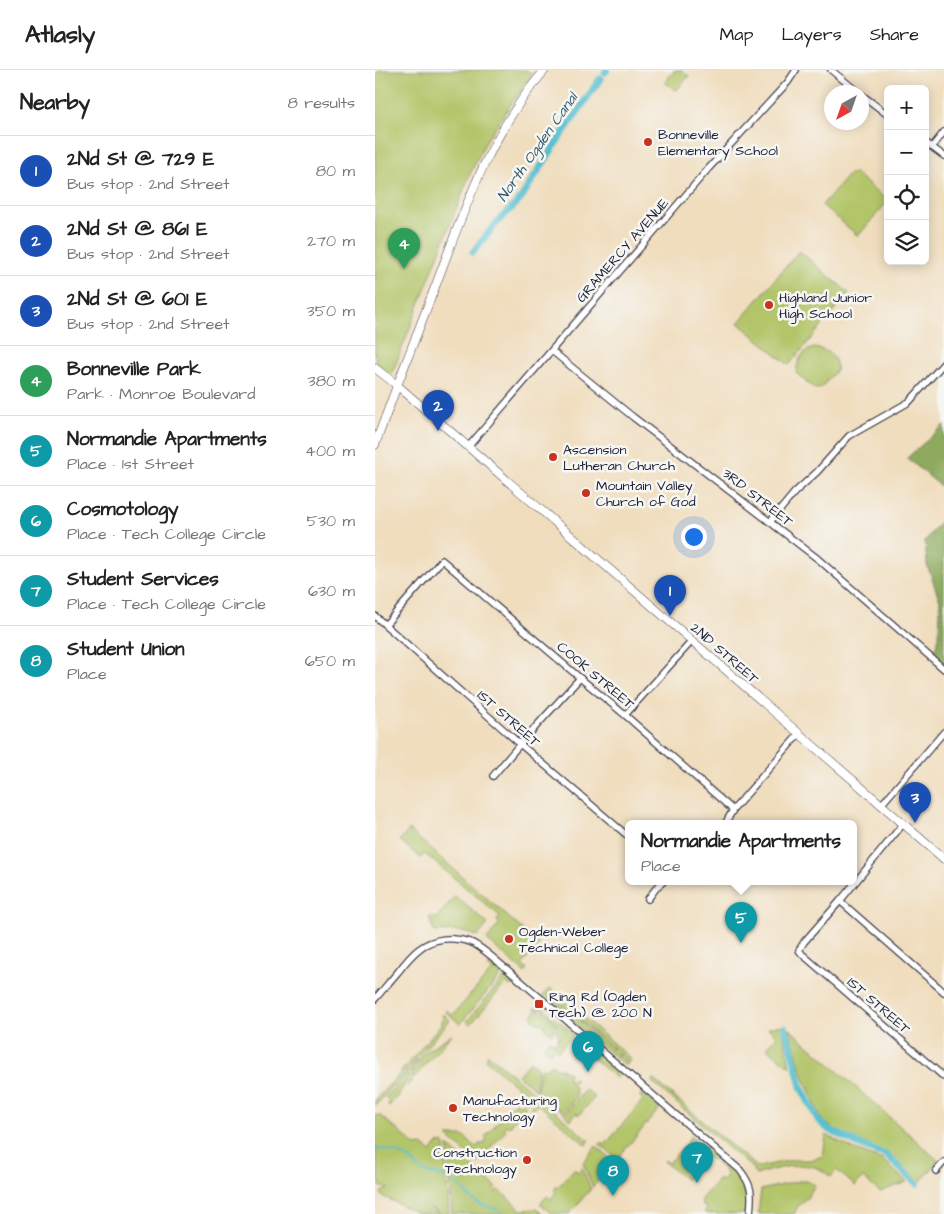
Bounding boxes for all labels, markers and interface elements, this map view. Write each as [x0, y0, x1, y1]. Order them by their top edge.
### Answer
text: Atlasly [25, 18, 95, 52]
text: Map [719, 22, 753, 47]
text: Layers [781, 22, 842, 47]
text: Share [870, 22, 919, 47]
north arrow [824, 85, 869, 130]
map controls [884, 85, 929, 265]
button: + [884, 85, 929, 130]
water label: North Ogden Canal [492, 87, 585, 206]
text: Nearby [20, 88, 90, 117]
text: 8 results [288, 92, 355, 114]
place label: Bonneville Elementary School [658, 125, 778, 161]
button: − [884, 130, 929, 175]
marker: Bonneville Elementary School [642, 136, 654, 148]
text: 2Nd St @ 729 E [67, 146, 214, 173]
text: 1 [35, 160, 37, 182]
text: 80 m [316, 160, 355, 182]
text: Bus stop · 2nd Street [67, 173, 230, 195]
button: locate [884, 175, 929, 220]
street label: GRAMERCY AVENUE [572, 194, 674, 307]
text: 2Nd St @ 861 E [67, 216, 208, 243]
button: layers [884, 220, 929, 265]
pin: 4 [388, 228, 420, 269]
text: 2 [31, 230, 41, 252]
text: 270 m [307, 230, 355, 252]
text: Bus stop · 2nd Street [67, 243, 230, 265]
text: 2Nd St @ 601 E [67, 286, 207, 313]
place label: Highland Junior High School [779, 288, 872, 324]
marker: Highland Junior High School [763, 299, 775, 311]
text: 3 [32, 300, 40, 322]
text: 350 m [307, 300, 355, 322]
text: Bus stop · 2nd Street [67, 313, 230, 335]
text: Bonneville Park [67, 356, 201, 383]
text: 4 [31, 370, 41, 392]
text: 380 m [308, 370, 355, 392]
text: Park · Monroe Boulevard [67, 383, 255, 405]
pin: 2 [422, 390, 454, 431]
text: Normandie Apartments [67, 426, 267, 453]
text: 5 [30, 440, 42, 462]
text: 400 m [305, 440, 355, 462]
place label: Ascension Lutheran Church [563, 440, 675, 476]
marker: Ascension Lutheran Church [547, 451, 559, 463]
text: Place · 1st Street [67, 453, 194, 475]
street label: 3RD STREET [718, 464, 797, 532]
place label: Mountain Valley Church of God [596, 476, 696, 512]
marker: Mountain Valley Church of God [580, 487, 592, 499]
text: Cosmotology [67, 496, 178, 523]
text: 6 [31, 510, 41, 532]
text: 530 m [307, 510, 355, 532]
text: Place · Tech College Circle [67, 523, 266, 545]
your location [681, 524, 707, 550]
text: Student Services [67, 566, 219, 593]
pin: 1 [654, 575, 686, 616]
text: 7 [31, 580, 41, 602]
text: 630 m [308, 580, 355, 602]
text: Place · Tech College Circle [67, 593, 266, 615]
street label: 2ND STREET [686, 618, 763, 689]
text: Student Union [67, 636, 185, 663]
street label: COOK STREET [552, 637, 639, 714]
text: 8 [31, 650, 41, 672]
text: 650 m [305, 650, 355, 672]
text: Place [67, 663, 107, 685]
street label: 1ST STREET [472, 686, 545, 752]
pin: 3 [899, 782, 931, 823]
popup [625, 820, 857, 885]
text: Normandie Apartments [641, 828, 841, 855]
text: Place [641, 855, 681, 877]
pin: 5 [725, 902, 757, 943]
place label: Ogden-Weber Technical College [519, 922, 629, 958]
marker: Ogden-Weber Technical College [503, 933, 515, 945]
street label: 1ST STREET [842, 973, 915, 1039]
place label: Ring Rd (Ogden Tech) @ 200 N [549, 987, 652, 1023]
marker: Ring Rd (Ogden Tech) @ 200 N [533, 998, 545, 1010]
pin: 6 [572, 1031, 604, 1072]
place label: Manufacturing Technology [463, 1091, 557, 1127]
marker: Manufacturing Technology [447, 1102, 459, 1114]
pin: 7 [681, 1142, 713, 1183]
place label: Construction Technology [433, 1143, 517, 1179]
marker: Construction Technology [521, 1154, 533, 1166]
pin: 8 [597, 1155, 629, 1196]

